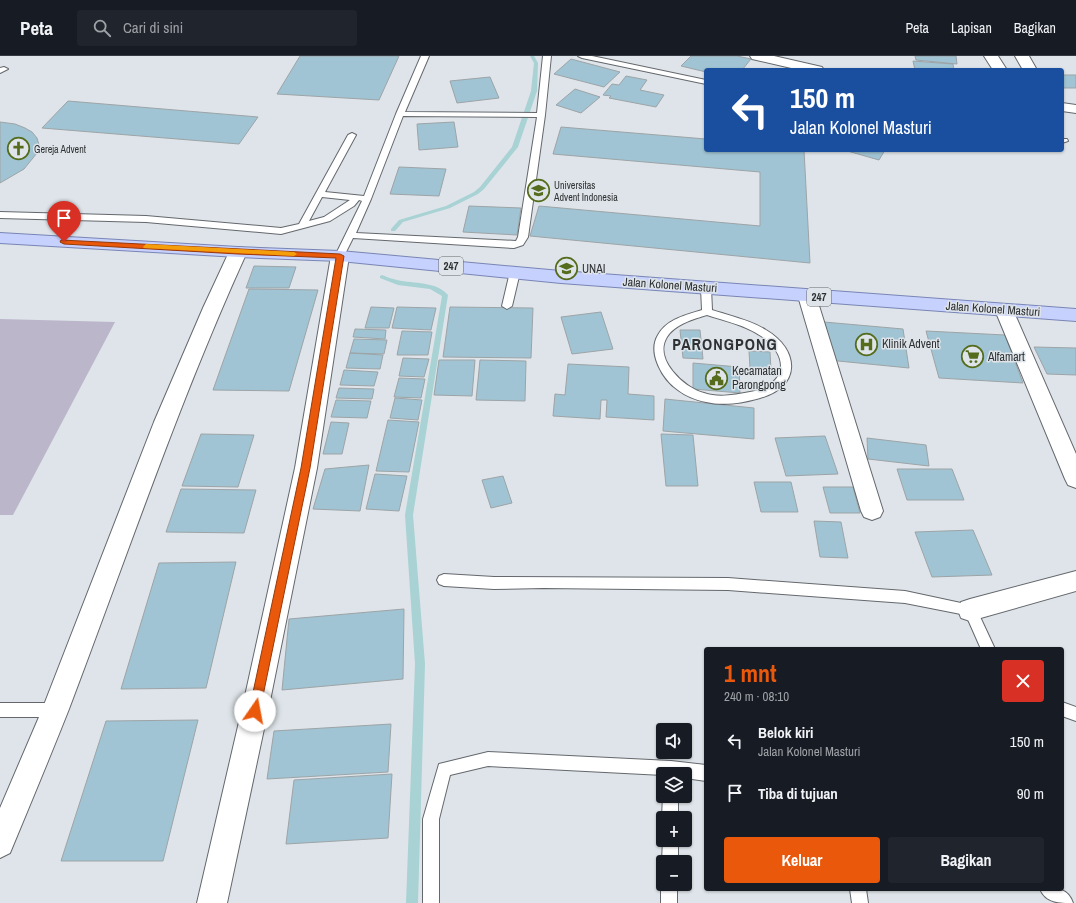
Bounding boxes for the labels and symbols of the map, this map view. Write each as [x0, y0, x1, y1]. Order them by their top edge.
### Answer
church icon: Gereja Advent [6, 136, 32, 162]
place label: Gereja Advent [34, 143, 87, 156]
school or university icon: Universitas Advent Indonesia [525, 178, 551, 204]
place label: Universitas Advent Indonesia [553, 179, 618, 204]
pin [47, 201, 81, 242]
school or university icon: UNAI [553, 256, 579, 282]
road number: 247 [439, 257, 463, 275]
place label: UNAI [582, 261, 606, 277]
street label: Jalan Kolonel Masturi [622, 274, 718, 296]
road number: 247 [807, 288, 831, 306]
street label: Jalan Kolonel Masturi [945, 298, 1041, 320]
hospital icon: Klinik Advent [853, 331, 879, 357]
district label: PARONGPONG [672, 333, 778, 355]
place label: Klinik Advent [882, 336, 940, 352]
supermarket icon: Alfamart [960, 344, 986, 370]
place label: Alfamart [987, 349, 1025, 365]
place label: Kecamatan Parongpong [732, 363, 786, 393]
public building icon: Kecamatan Parongpong [703, 365, 729, 391]
position arrow [234, 690, 276, 732]

